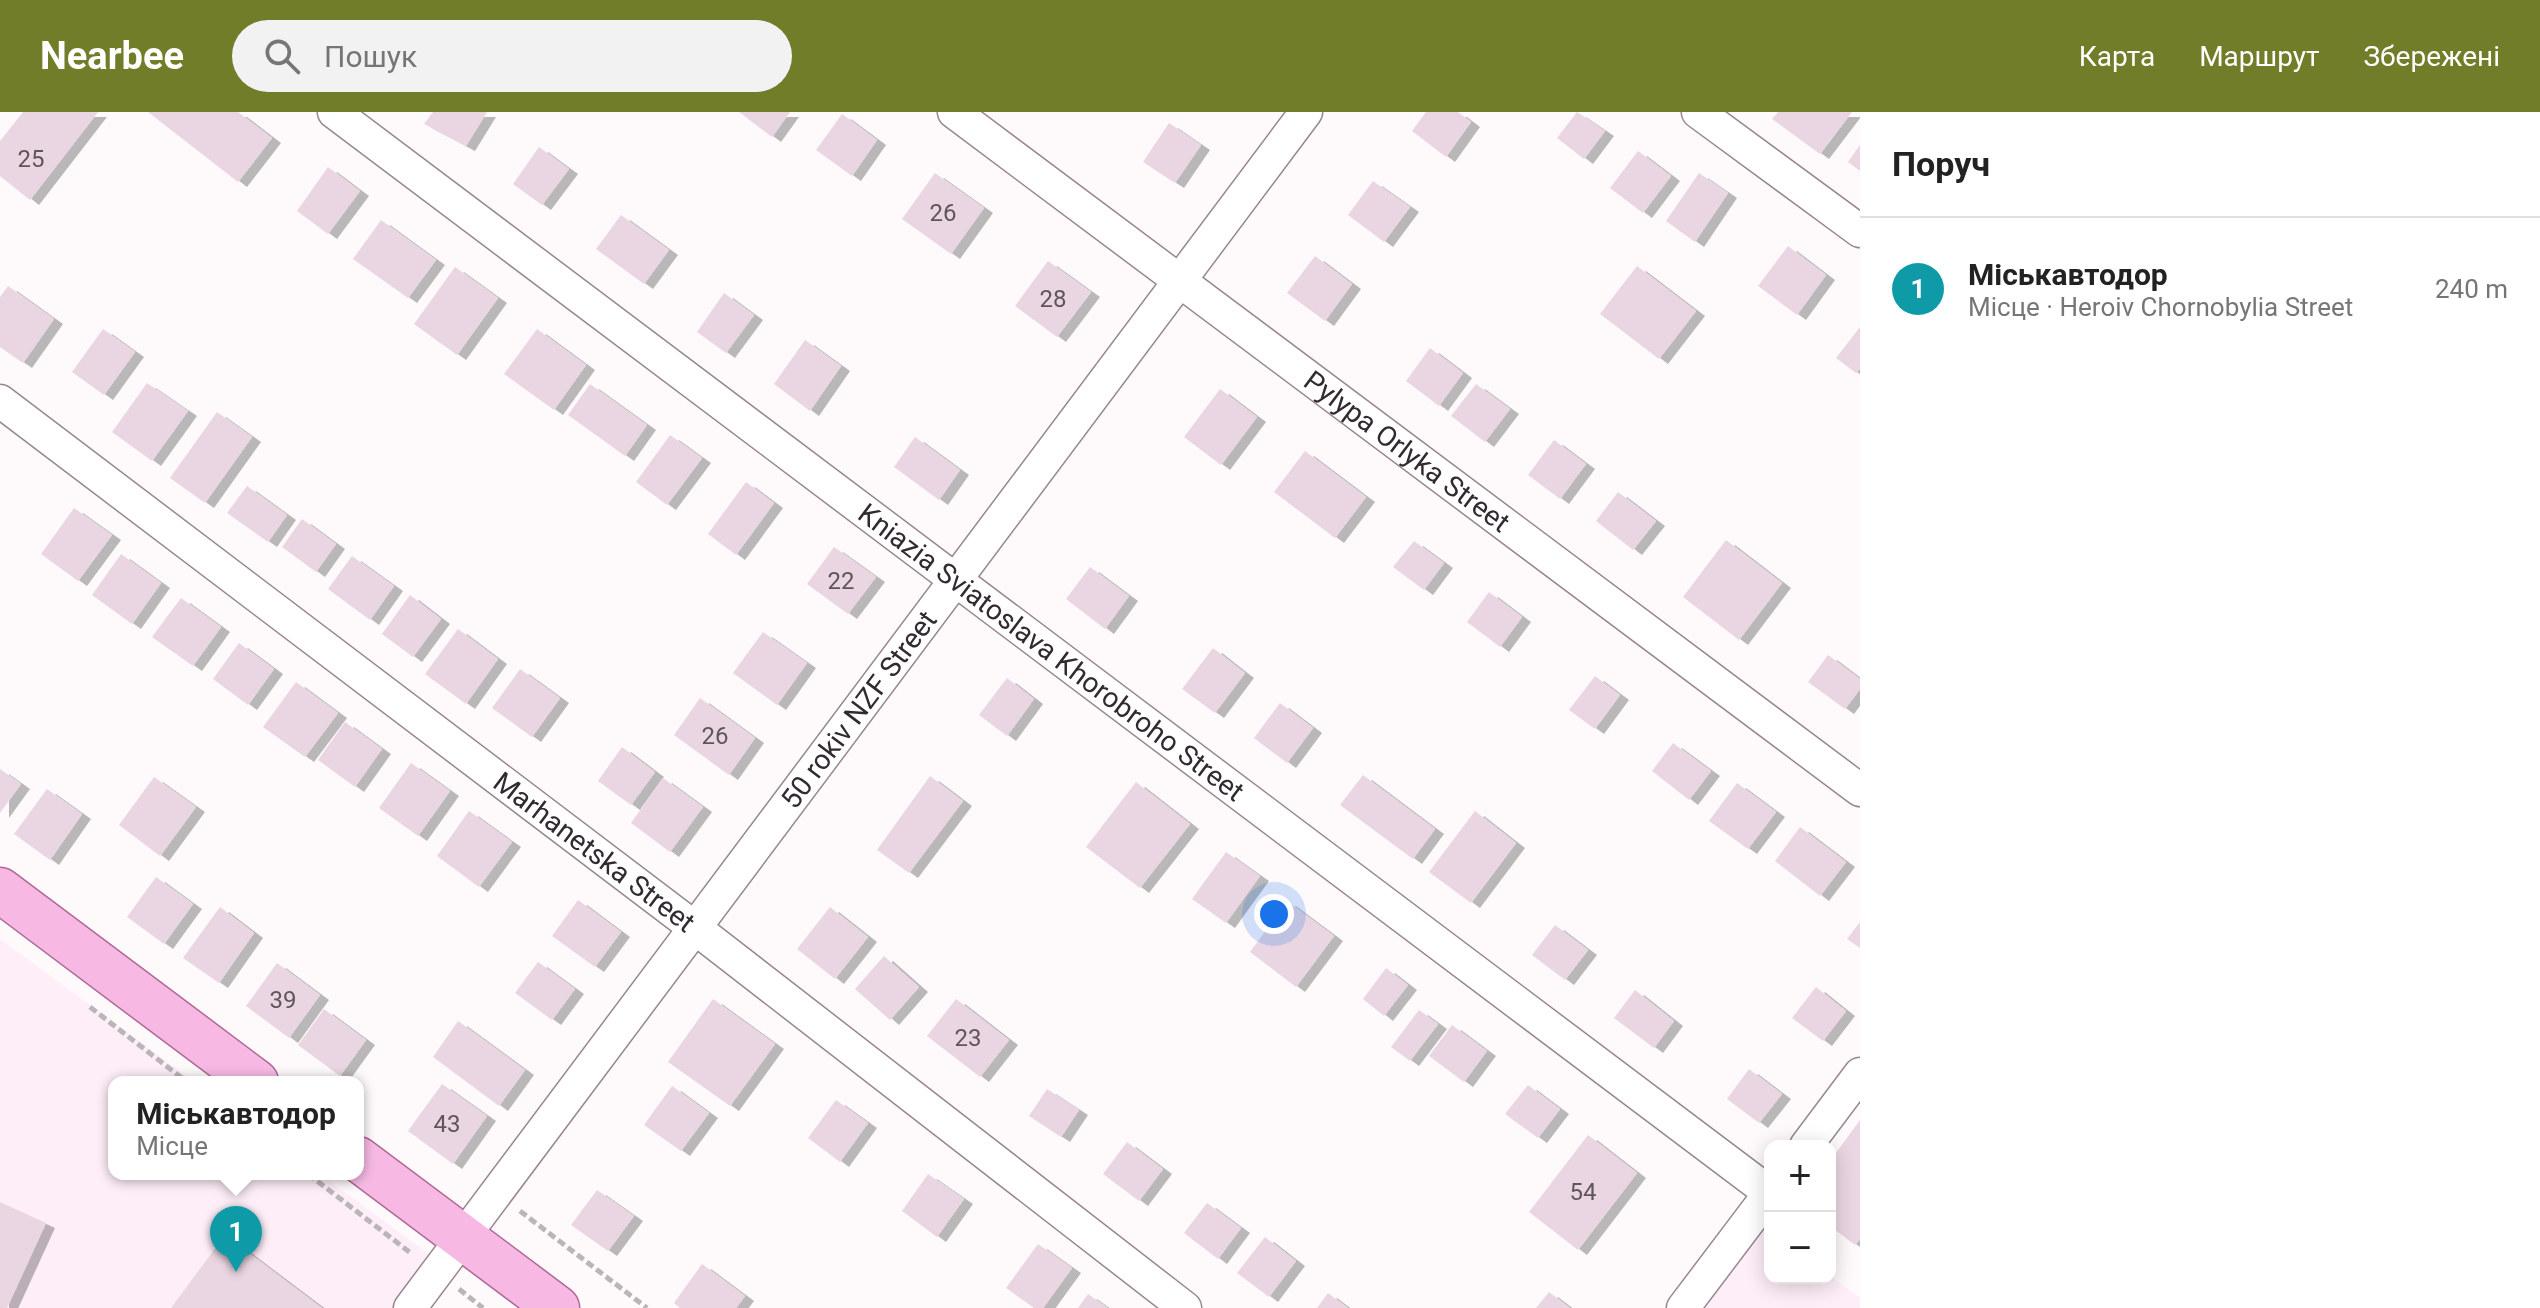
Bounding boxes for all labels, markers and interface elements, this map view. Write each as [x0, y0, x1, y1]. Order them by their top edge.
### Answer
search box [232, 20, 792, 92]
text: Nearbee [40, 34, 184, 78]
icon: search [260, 34, 304, 78]
text: Пошук [324, 39, 417, 74]
text: Карта [2079, 40, 2155, 73]
text: Маршрут [2199, 40, 2319, 73]
text: Збережені [2363, 40, 2500, 73]
text: Поруч [1892, 144, 1990, 184]
house number: 25 [18, 145, 44, 173]
house number: 26 [930, 199, 956, 227]
text: Міськавтодор [1968, 257, 2168, 292]
text: 1 [1911, 274, 1925, 304]
text: 240 m [2435, 274, 2508, 304]
house number: 28 [1040, 285, 1066, 313]
text: Місце · Heroiv Chornobylia Street [1968, 292, 2353, 322]
street label: Pylypa Orlyka Street [1298, 364, 1516, 539]
street label: Kniazia Sviatoslava Khorobroho Street [852, 497, 1250, 808]
house number: 22 [828, 567, 854, 595]
street label: 50 rokiv NZF Street [774, 604, 944, 815]
house number: 26 [702, 722, 728, 750]
street label: Marhanetska Street [487, 765, 701, 939]
your location [1254, 894, 1294, 934]
house number: 39 [270, 986, 296, 1014]
house number: 23 [955, 1024, 981, 1052]
popup [108, 1076, 364, 1180]
text: Міськавтодор [136, 1096, 336, 1131]
house number: 43 [434, 1110, 460, 1138]
text: Місце [136, 1131, 208, 1161]
map controls [1764, 1140, 1836, 1284]
button: + [1764, 1140, 1836, 1212]
house number: 54 [1570, 1178, 1596, 1206]
pin: 1 [210, 1206, 262, 1272]
button: − [1764, 1212, 1836, 1284]

